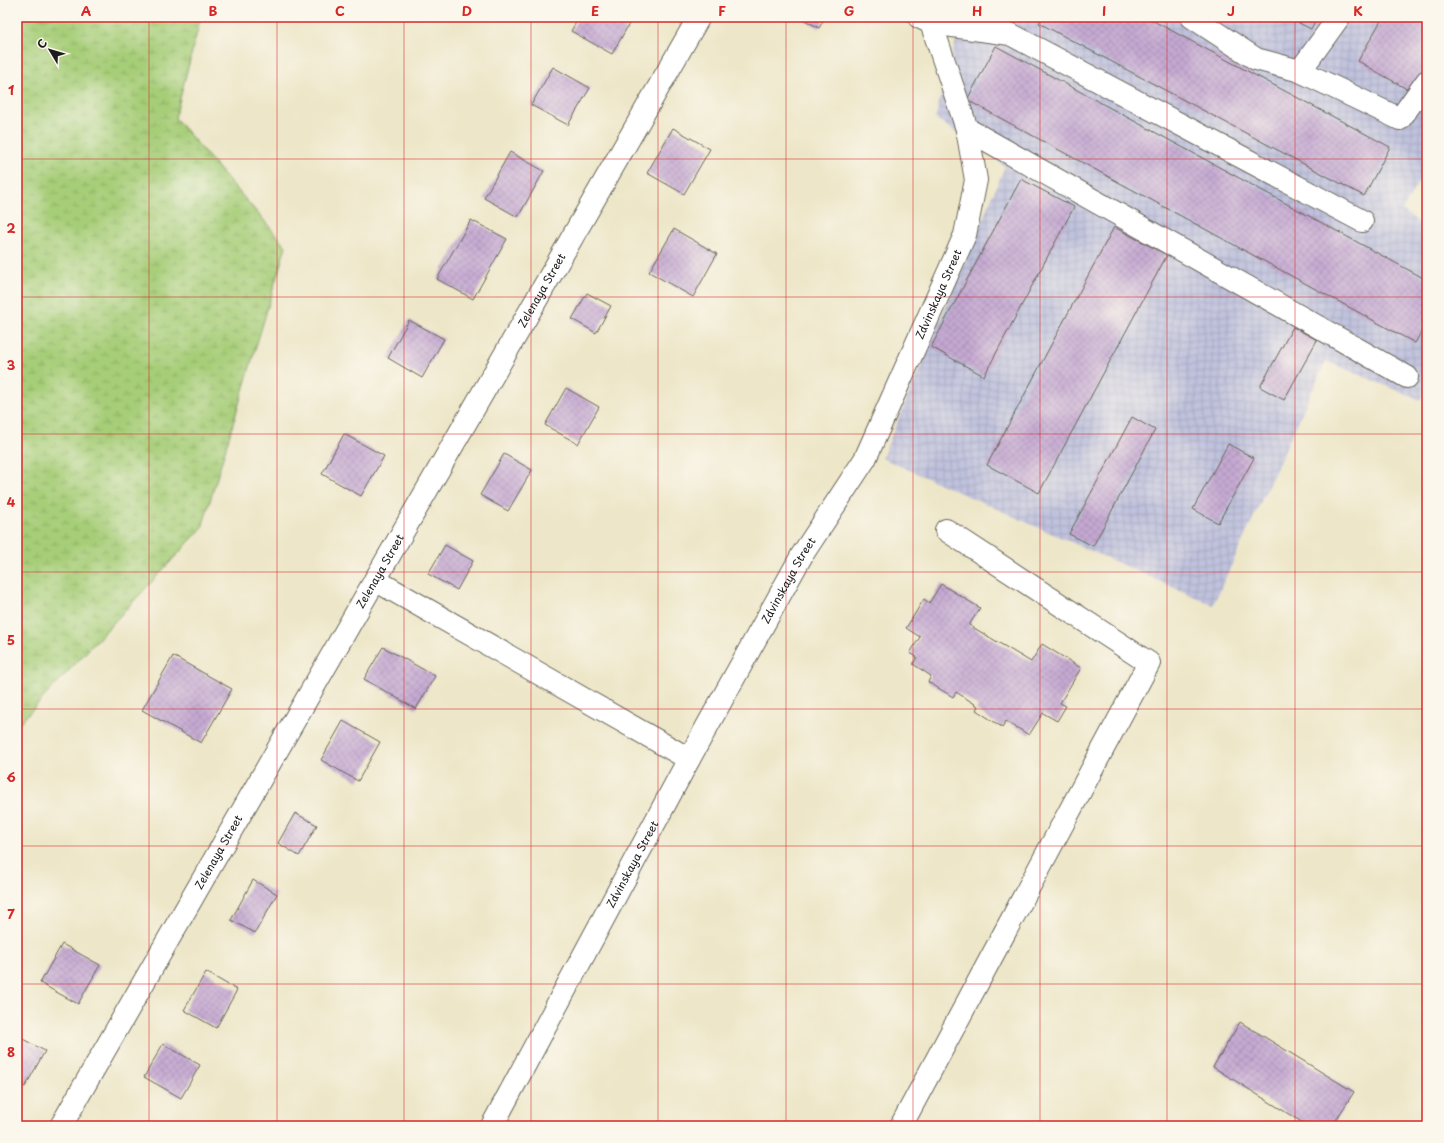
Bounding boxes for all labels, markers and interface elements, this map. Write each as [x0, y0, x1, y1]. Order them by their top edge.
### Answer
text: A [81, 1, 91, 20]
text: B [209, 1, 218, 20]
text: C [335, 1, 345, 20]
text: D [462, 1, 472, 20]
text: E [591, 1, 599, 20]
text: F [718, 1, 726, 20]
text: G [844, 1, 854, 20]
text: H [972, 1, 982, 20]
text: I [1102, 1, 1106, 20]
text: J [1227, 1, 1235, 20]
text: K [1353, 1, 1363, 20]
north arrow [30, 30, 70, 70]
text: С [32, 35, 51, 52]
text: 1 [8, 80, 14, 99]
text: 2 [6, 218, 16, 237]
street label: Zdvinskaya Street [911, 246, 966, 342]
street label: Zelenaya Street [513, 249, 570, 330]
text: 3 [7, 355, 16, 374]
text: 4 [7, 492, 16, 511]
street label: Zelenaya Street [352, 530, 408, 611]
street label: Zdvinskaya Street [757, 533, 820, 626]
text: 5 [7, 630, 15, 649]
text: 6 [6, 767, 16, 786]
street label: Zelenaya Street [190, 811, 247, 892]
street label: Zdvinskaya Street [602, 817, 663, 911]
text: 7 [7, 904, 15, 923]
text: 8 [7, 1042, 15, 1061]

